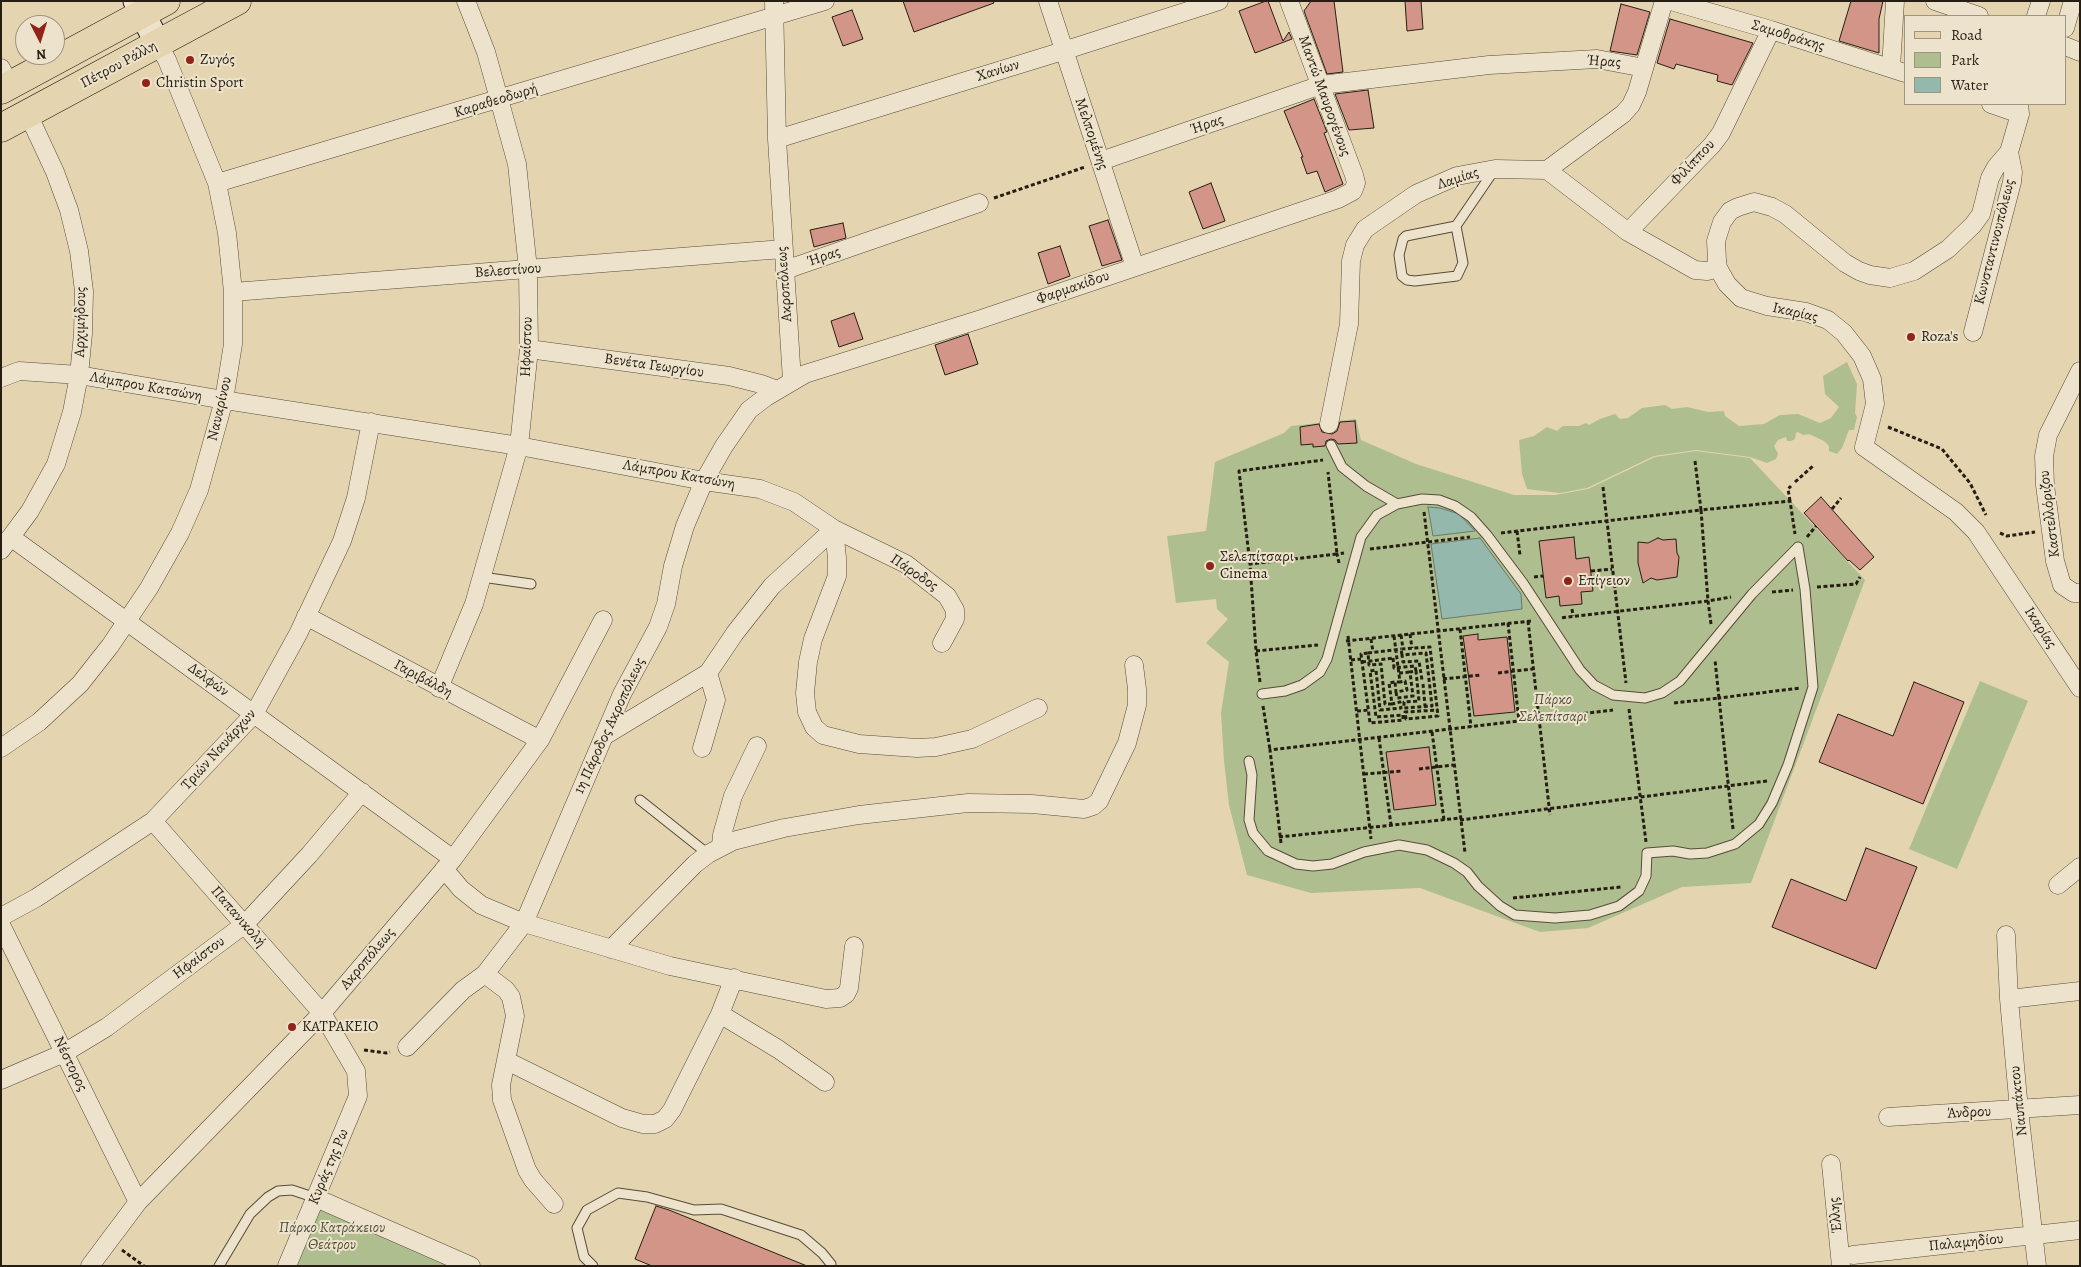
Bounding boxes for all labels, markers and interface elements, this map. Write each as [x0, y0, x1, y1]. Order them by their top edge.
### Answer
north arrow [15, 15, 65, 65]
legend [1904, 15, 2066, 105]
street label: Σαμοθράκης [1749, 16, 1827, 56]
text: Road [1951, 25, 1982, 45]
street label: Μαντώ Μαυρογένους [1294, 33, 1354, 159]
street label: Πέτρου Ράλλη [78, 37, 160, 93]
text: N [35, 45, 47, 64]
text: Park [1951, 50, 1979, 70]
place label: Ζυγός [200, 51, 235, 69]
street label: Ήρας [1586, 52, 1622, 72]
marker: Ζυγός [184, 54, 196, 66]
street label: Χανίων [974, 56, 1022, 86]
place label: Christin Sport [156, 74, 244, 92]
text: Water [1951, 75, 1988, 95]
marker: Christin Sport [140, 77, 152, 89]
street label: Καραθεοδωρή [452, 80, 540, 122]
street label: Μελπομένης [1070, 96, 1112, 172]
street label: Ήρας [1188, 111, 1226, 139]
street label: Φιλίππου [1667, 136, 1719, 190]
street label: Λαμίας [1435, 164, 1481, 194]
street label: Κωνσταντινουπόλεως [1971, 177, 2019, 307]
street label: Ήρας [805, 243, 843, 271]
street label: Ακροπόλεως [773, 246, 797, 322]
street label: Βελεστίνου [474, 260, 542, 282]
street label: Φαρμακίδου [1034, 267, 1112, 309]
street label: Αρχιμήδους [71, 287, 91, 357]
street label: Ικαρίας [1770, 299, 1820, 327]
street label: Ηφαίστου [517, 316, 537, 378]
place label: Roza's [1921, 328, 1959, 346]
marker: Roza's [1905, 331, 1917, 343]
street label: Βενέτα Γεωργίου [603, 350, 705, 382]
street label: Λάμπρου Κατσώνη [88, 368, 204, 406]
street label: Ναυαρίνου [204, 375, 236, 443]
street label: Λάμπρου Κατσώνη [621, 456, 737, 494]
street label: Καστελλόριζου [2036, 469, 2064, 559]
place label: Σελεπίτσαρι Cinema [1220, 548, 1294, 583]
street label: Πάροδος [887, 550, 941, 596]
marker: Σελεπίτσαρι Cinema [1204, 560, 1216, 572]
place label: Επίγειον [1578, 572, 1630, 590]
marker: Επίγειον [1562, 575, 1574, 587]
street label: Ικαρίας [2020, 604, 2060, 652]
street label: 1η Πάροδος Ακροπόλεως [571, 655, 649, 797]
street label: Γαριβάλδη [391, 656, 455, 702]
street label: Δελφών [184, 659, 232, 701]
park label: Πάρκο Σελεπίτσαρι [1519, 691, 1587, 726]
street label: Τριών Ναυάρχων [178, 706, 260, 794]
street label: Παπανικολή [207, 883, 269, 951]
street label: Ακροπόλεως [337, 924, 399, 994]
street label: Ηφαίστου [169, 933, 229, 983]
place label: ΚΑΤΡΑΚΕΙΟ [302, 1018, 378, 1036]
marker: ΚΑΤΡΑΚΕΙΟ [286, 1021, 298, 1033]
street label: Νέστορος [49, 1034, 91, 1094]
street label: Ναυπάκτου [2006, 1065, 2032, 1137]
street label: Άνδρου [1946, 1103, 1992, 1123]
street label: Κυράς της Ρω [305, 1126, 353, 1208]
street label: Έλλης [1825, 1196, 1847, 1234]
park label: Πάρκο Κατράκειου Θεάτρου [279, 1219, 385, 1254]
street label: Παλαμηδίου [1928, 1230, 2004, 1256]

